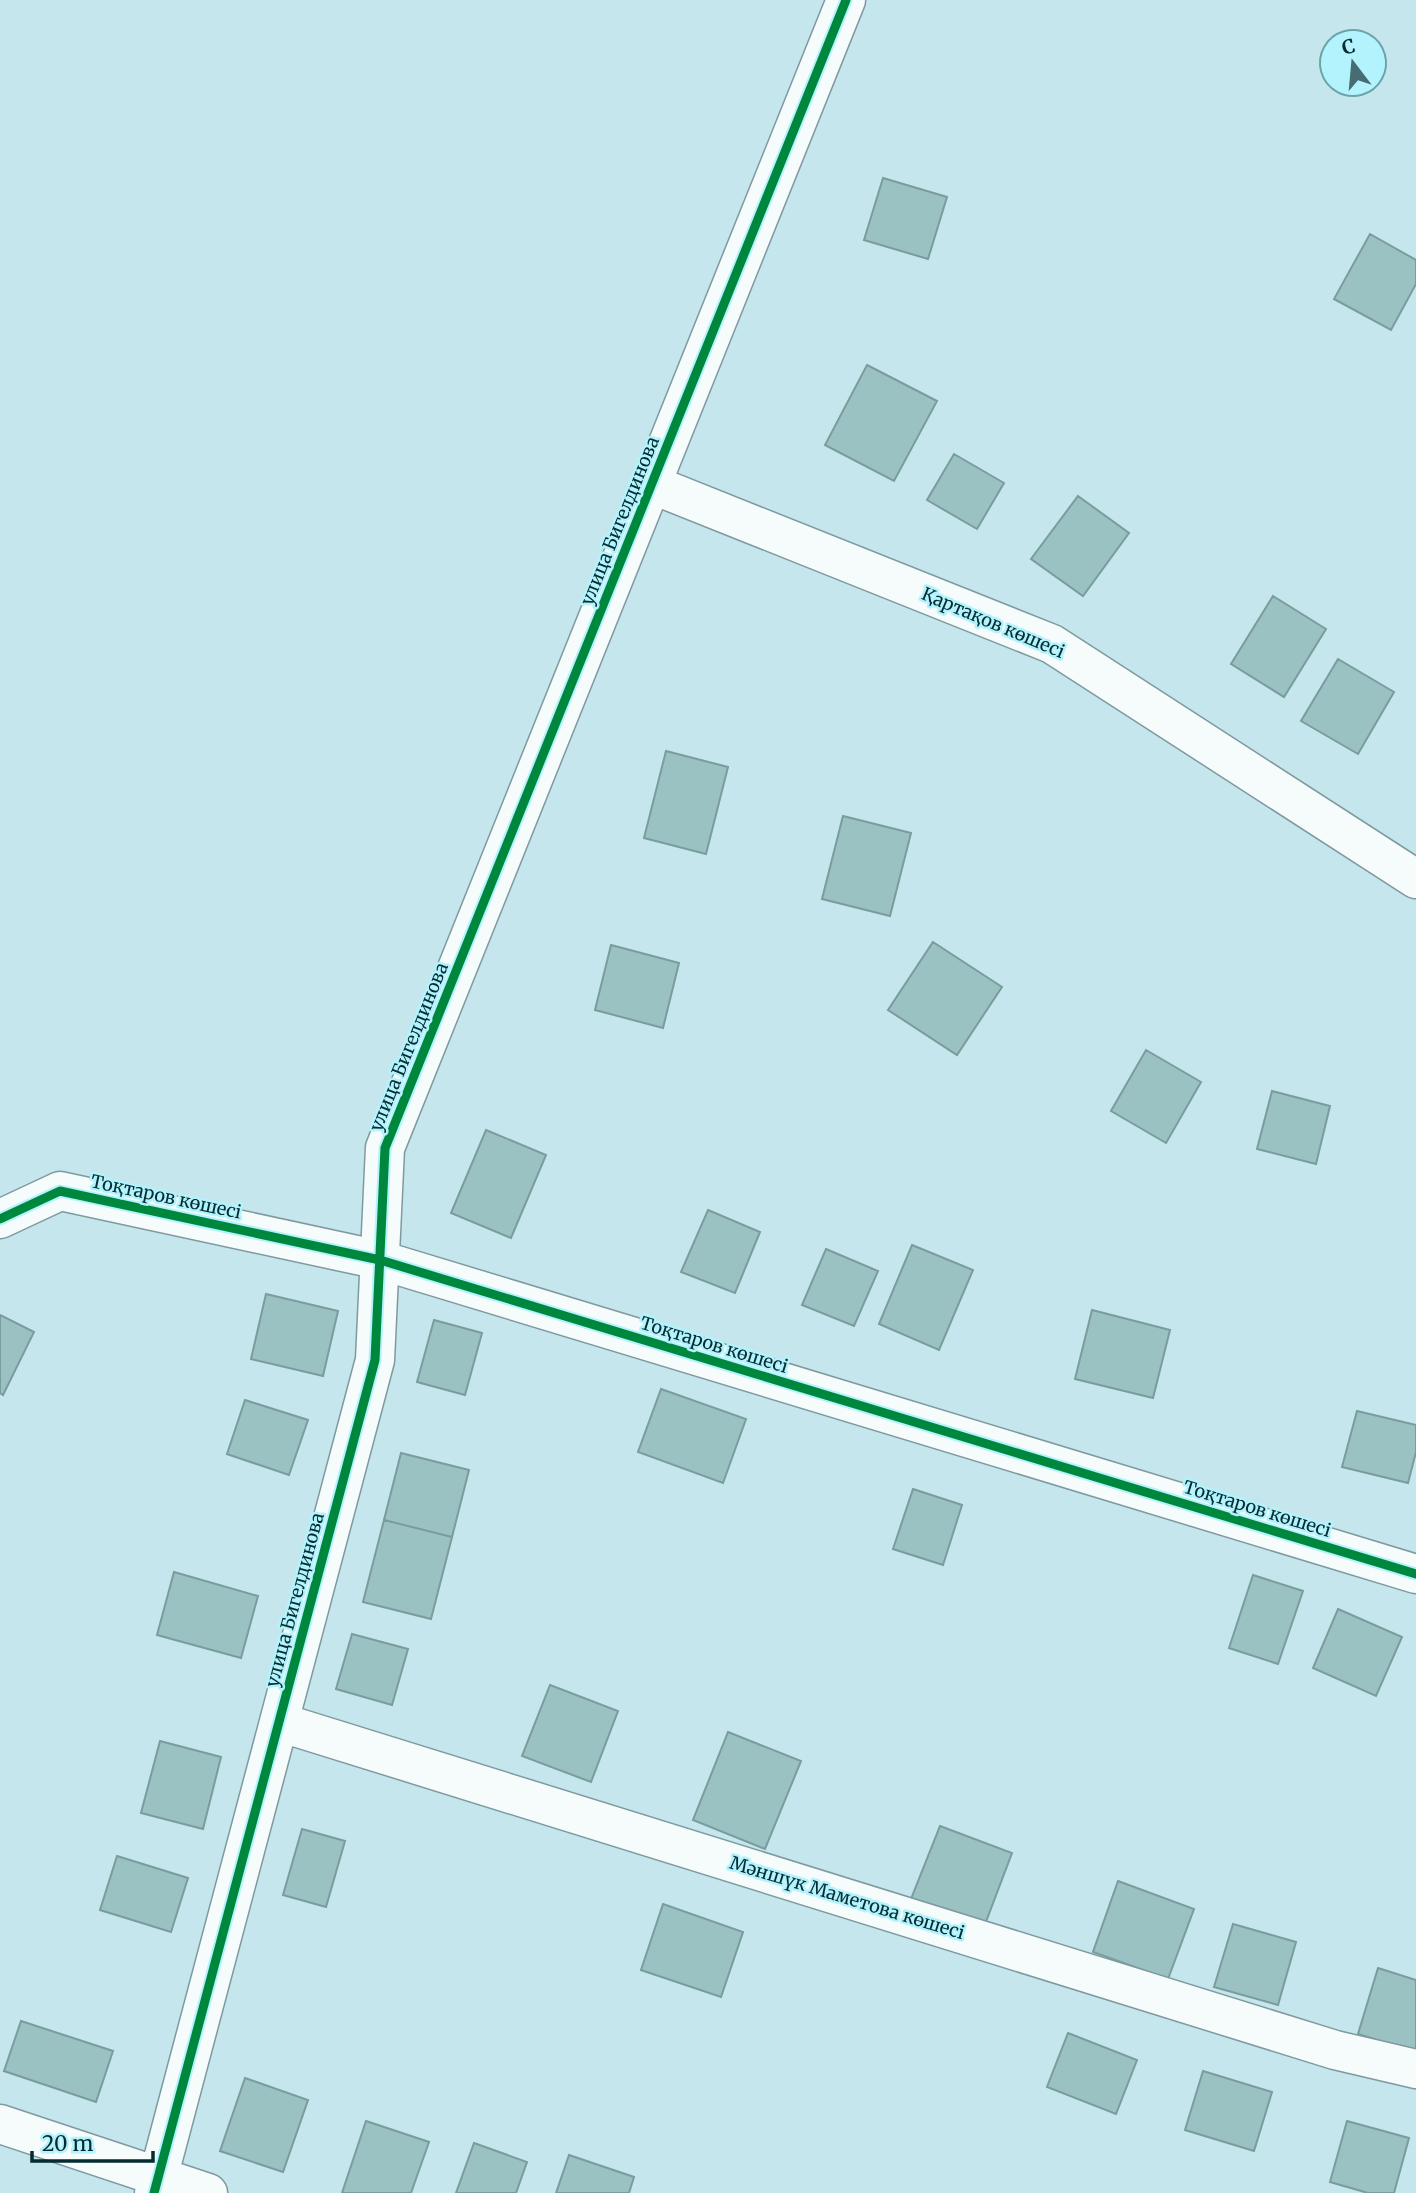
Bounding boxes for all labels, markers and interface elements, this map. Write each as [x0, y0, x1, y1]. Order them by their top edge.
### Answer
north arrow [1318, 28, 1388, 98]
text: С [1339, 33, 1358, 60]
street label: улица Бигелдинова [575, 433, 664, 609]
street label: Қартақов көшесі [918, 582, 1068, 663]
street label: улица Бигелдинова [364, 959, 453, 1135]
street label: Тоқтаров көшесі [89, 1169, 244, 1224]
street label: Тоқтаров көшесі [637, 1311, 791, 1378]
street label: Тоқтаров көшесі [1180, 1475, 1334, 1542]
street label: улица Бигелдинова [260, 1510, 329, 1690]
street label: Мәншүк Маметова көшесі [727, 1851, 967, 1944]
scale bar [32, 2120, 152, 2164]
text: 20 m [42, 2130, 94, 2157]

